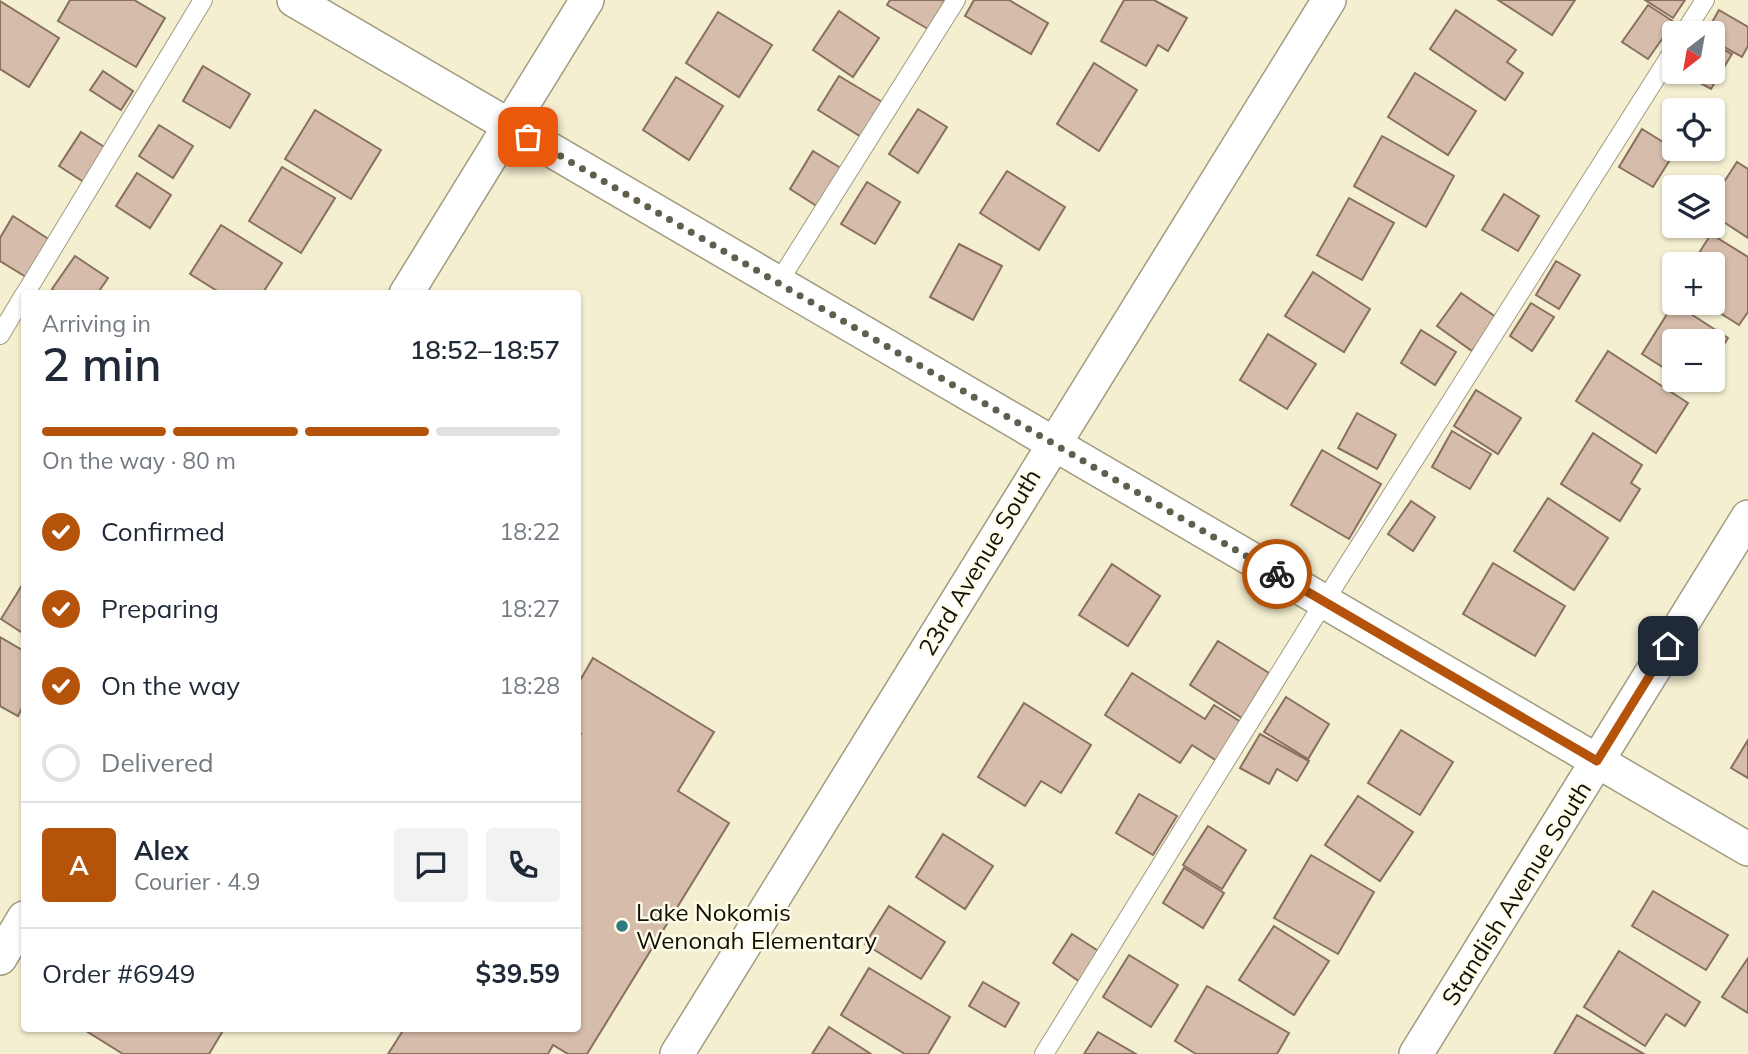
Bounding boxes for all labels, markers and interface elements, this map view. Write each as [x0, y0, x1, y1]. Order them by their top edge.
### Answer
north arrow [1662, 21, 1726, 84]
map controls [1662, 21, 1725, 392]
button: locate [1662, 98, 1725, 161]
pin [498, 107, 558, 167]
icon: bag [509, 118, 547, 156]
button: layers [1662, 175, 1725, 238]
button: + [1662, 252, 1725, 315]
text: Arriving in [42, 309, 151, 338]
button: − [1662, 329, 1725, 392]
text: 18:52–18:57 [410, 333, 560, 366]
text: 2 min [42, 335, 161, 393]
text: On the way · 80 m [42, 446, 236, 475]
street label: 23rd Avenue South [911, 463, 1047, 661]
icon: check [42, 513, 80, 551]
text: Confirmed [101, 515, 225, 548]
text: 18:22 [500, 517, 560, 546]
courier [1242, 539, 1312, 609]
icon: bike [1258, 555, 1296, 593]
icon: check [42, 590, 80, 628]
text: Preparing [101, 592, 219, 625]
text: 18:27 [500, 594, 560, 623]
pin [1638, 616, 1698, 676]
icon: home [1649, 627, 1687, 665]
icon: check [42, 667, 80, 705]
text: On the way [101, 669, 240, 702]
text: 18:28 [500, 671, 560, 700]
text: Delivered [101, 746, 214, 779]
street label: Standish Avenue South [1435, 775, 1597, 1011]
button: chat [394, 828, 468, 902]
button: phone [486, 828, 560, 902]
text: Alex [134, 834, 189, 867]
text: A [69, 849, 89, 882]
text: Courier · 4.9 [134, 867, 260, 896]
place label: Lake Nokomis Wenonah Elementary [636, 897, 877, 955]
marker: Lake Nokomis Wenonah Elementary [614, 918, 630, 934]
text: Order #6949 [42, 957, 195, 990]
text: $39.59 [476, 957, 560, 990]

